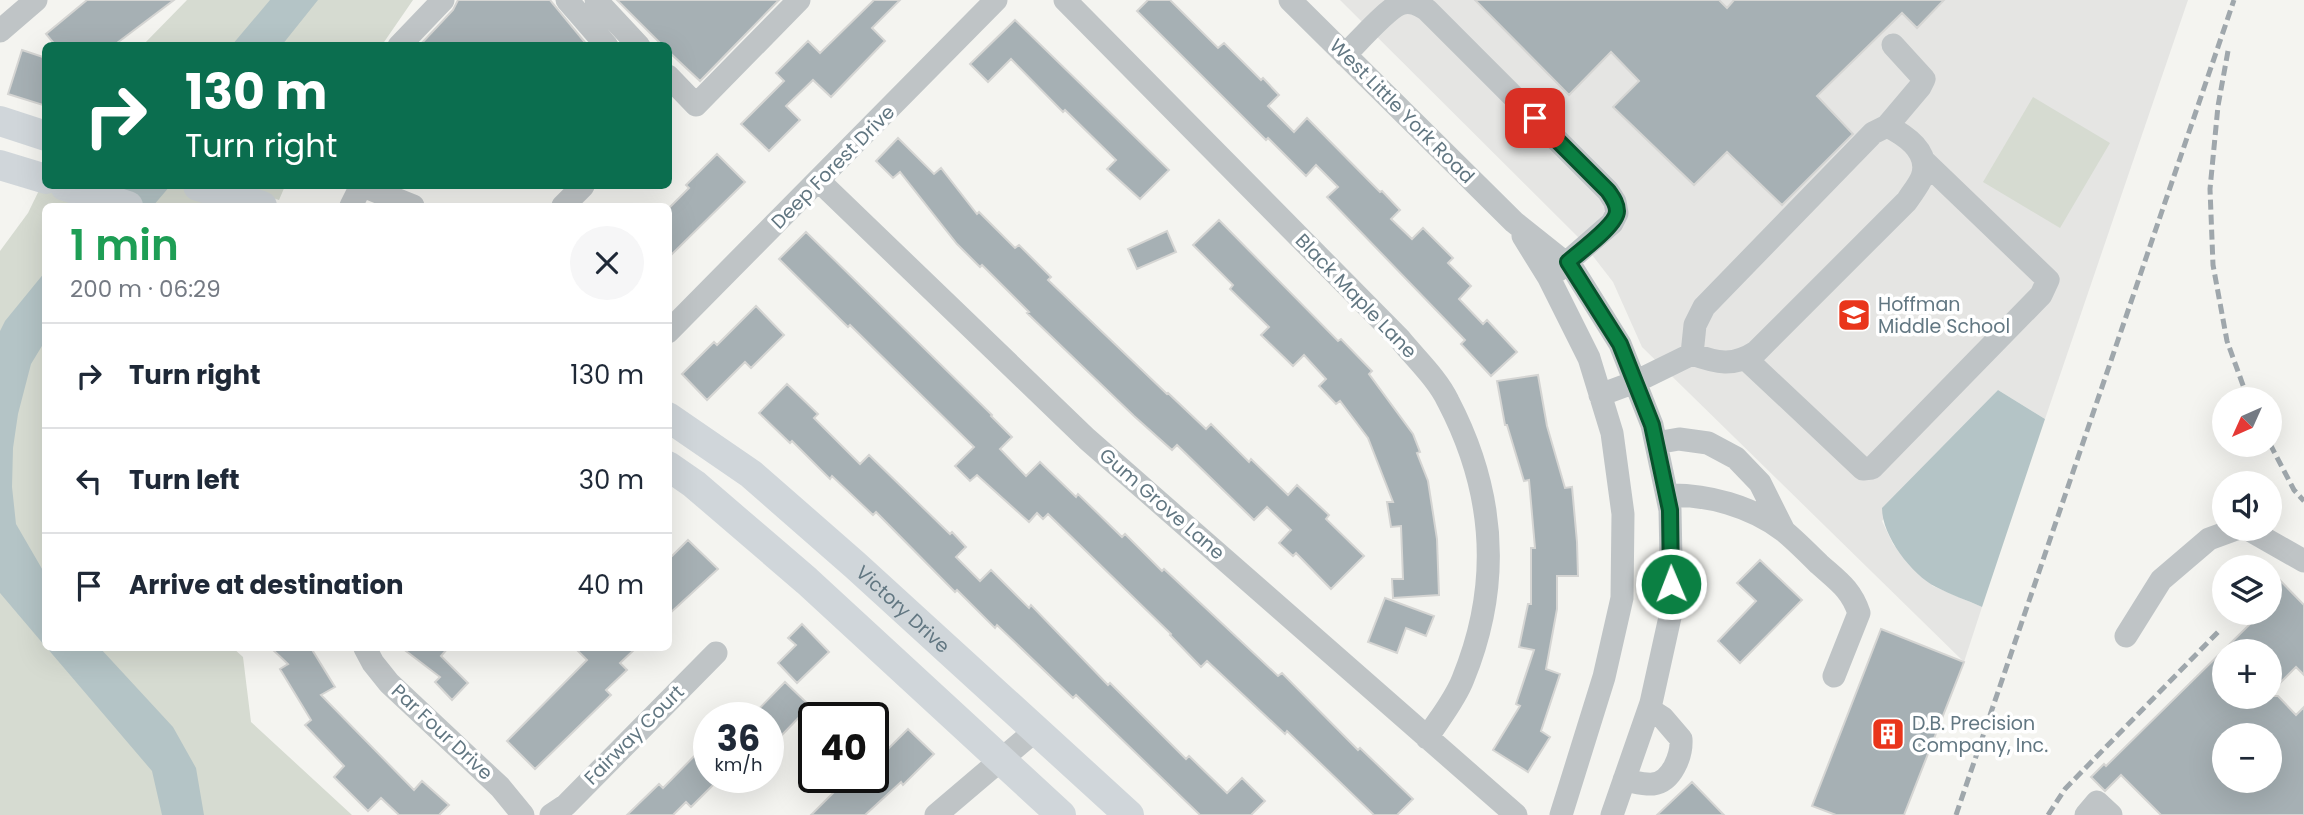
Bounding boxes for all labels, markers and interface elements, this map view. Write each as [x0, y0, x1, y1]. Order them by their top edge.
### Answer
street label: West Little York Road [1323, 32, 1481, 190]
text: 130 m [185, 58, 327, 126]
icon: right [70, 70, 161, 161]
pin [1505, 88, 1565, 148]
street label: Deep Forest Drive [765, 99, 901, 235]
icon: arrive [1516, 99, 1554, 137]
text: Turn right [185, 123, 337, 168]
text: 1 min [70, 216, 179, 275]
button: close [570, 226, 644, 300]
street label: Black Maple Lane [1289, 228, 1423, 364]
text: 200 m · 06:29 [70, 273, 221, 305]
place label: Hoffman Middle School [1878, 291, 2010, 340]
school or university icon: Hoffman Middle School [1835, 296, 1873, 334]
icon: right [70, 357, 108, 395]
text: Turn right [129, 357, 261, 393]
text: 130 m [570, 357, 644, 393]
north arrow [2212, 387, 2282, 457]
map controls [2212, 387, 2282, 793]
street label: Gum Grove Lane [1093, 442, 1231, 566]
icon: left [70, 462, 108, 500]
text: Turn left [129, 462, 240, 498]
text: 30 m [579, 462, 644, 498]
button: sound [2212, 471, 2282, 541]
position arrow [1634, 547, 1708, 621]
button: layers [2212, 555, 2282, 625]
street label: Victory Drive [850, 559, 956, 659]
icon: arrive [70, 567, 108, 605]
text: Arrive at destination [129, 567, 404, 603]
text: 40 m [578, 567, 644, 603]
button: + [2212, 639, 2282, 709]
street label: Par Four Drive [385, 678, 499, 786]
street label: Fairway Court [578, 679, 690, 791]
speed limit sign: 40 [798, 702, 889, 793]
place label: D.B. Precision Company, Inc. [1912, 710, 2048, 759]
text: 36 [717, 714, 760, 763]
building icon: D.B. Precision Company, Inc. [1869, 715, 1907, 753]
button: − [2212, 723, 2282, 793]
text: km/h [715, 752, 762, 777]

